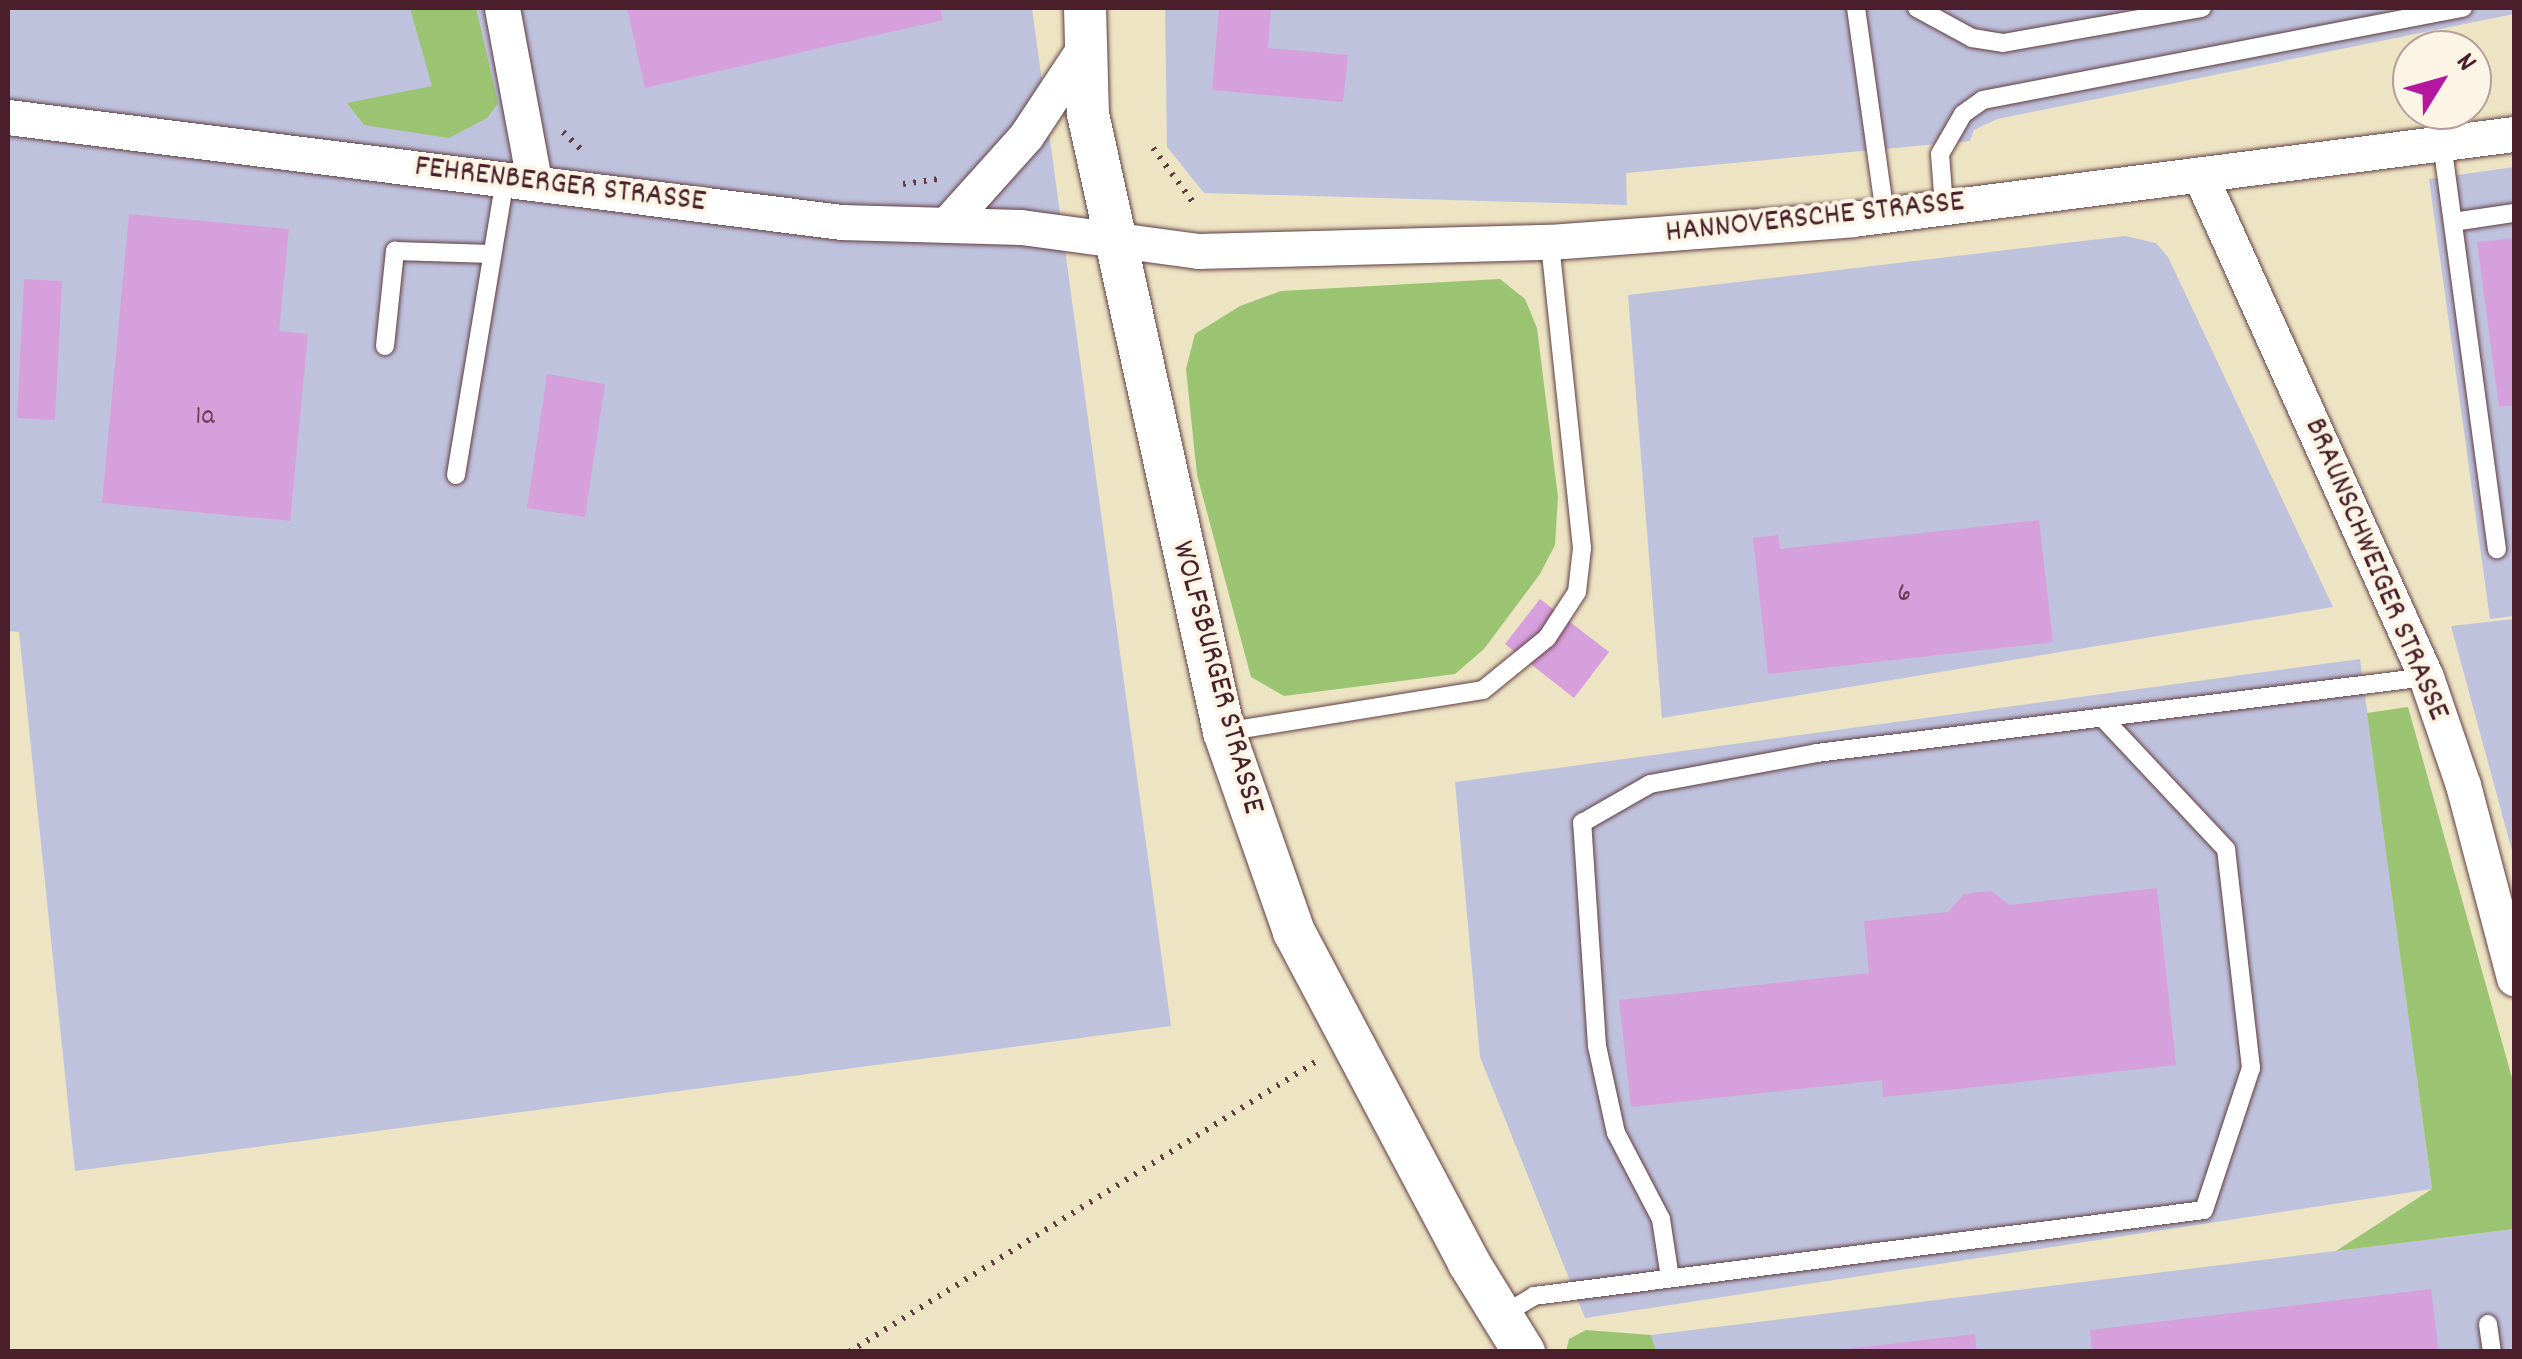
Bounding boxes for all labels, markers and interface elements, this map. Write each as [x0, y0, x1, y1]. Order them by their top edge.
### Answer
north arrow [2392, 30, 2492, 130]
text: N [2444, 46, 2485, 81]
street label: FEHRENBERGER STRASSE [412, 149, 708, 223]
street label: HANNOVERSCHE STRASSE [1664, 184, 1966, 254]
house number: 1a [195, 401, 215, 435]
street label: BRAUNSCHWEIGER STRASSE [2294, 413, 2456, 727]
street label: WOLFSBURGER STRASSE [1161, 537, 1271, 819]
house number: 6 [1897, 578, 1911, 612]

